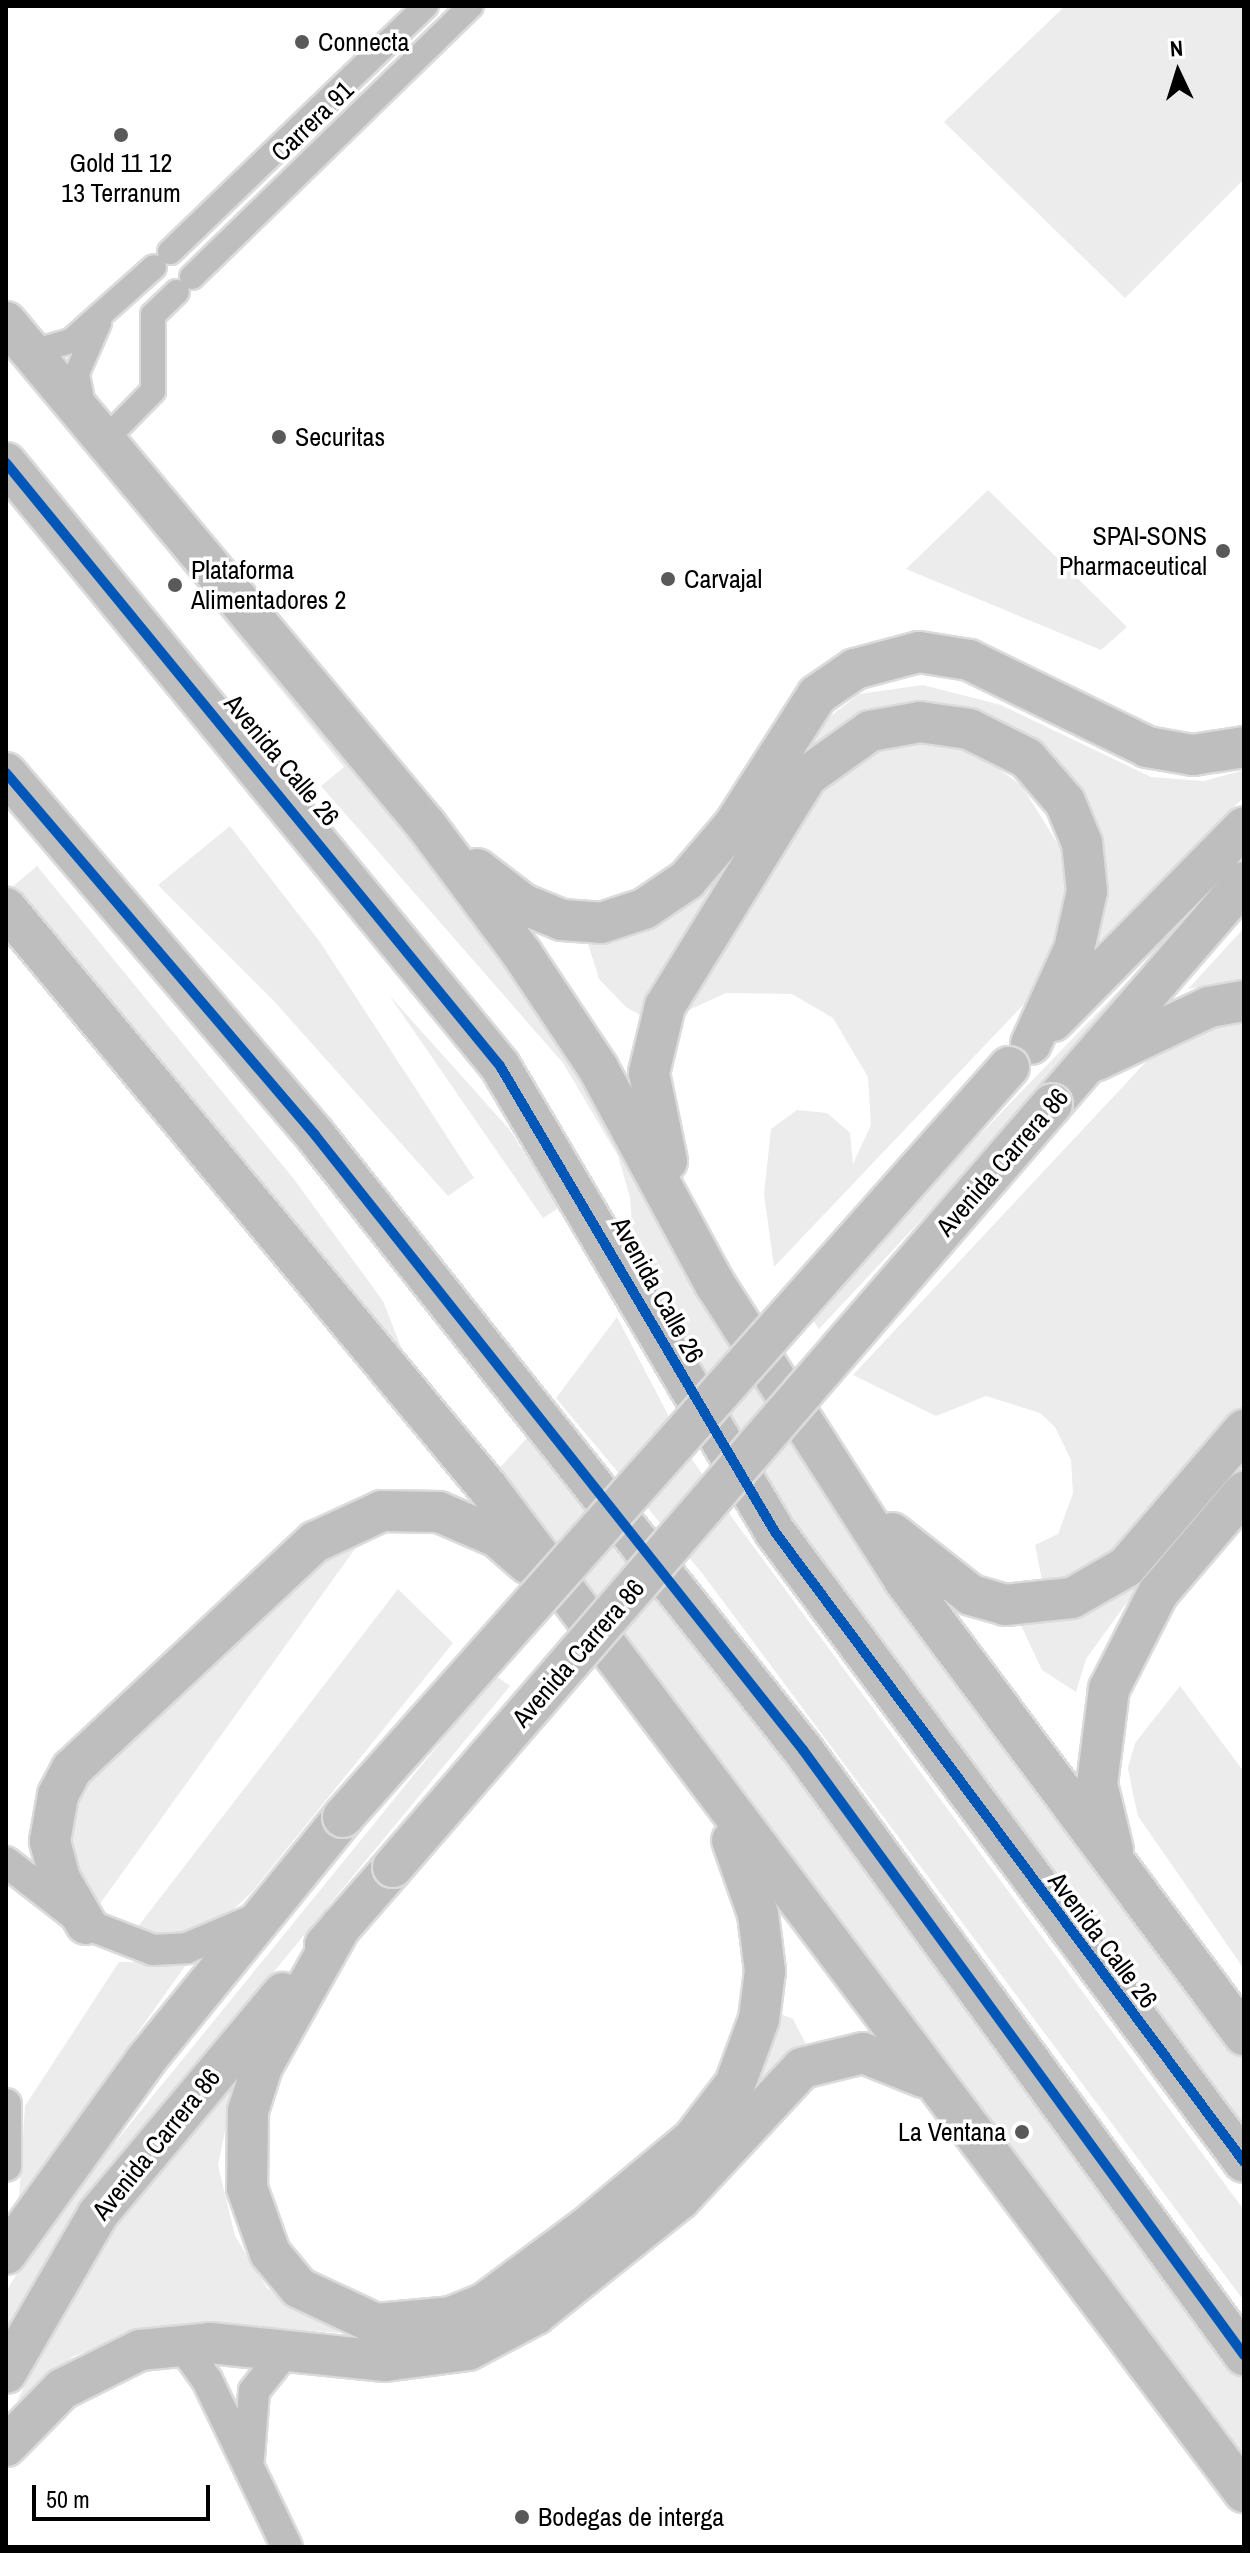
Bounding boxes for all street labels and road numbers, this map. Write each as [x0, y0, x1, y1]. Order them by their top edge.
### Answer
street label: Carrera 91 [265, 74, 359, 168]
street label: Avenida Calle 26 [218, 688, 346, 832]
street label: Avenida Carrera 86 [929, 1082, 1075, 1242]
street label: Avenida Calle 26 [605, 1212, 711, 1368]
street label: Avenida Carrera 86 [505, 1573, 651, 1733]
street label: Avenida Calle 26 [1042, 1866, 1164, 2014]
street label: Avenida Carrera 86 [85, 2062, 227, 2226]

